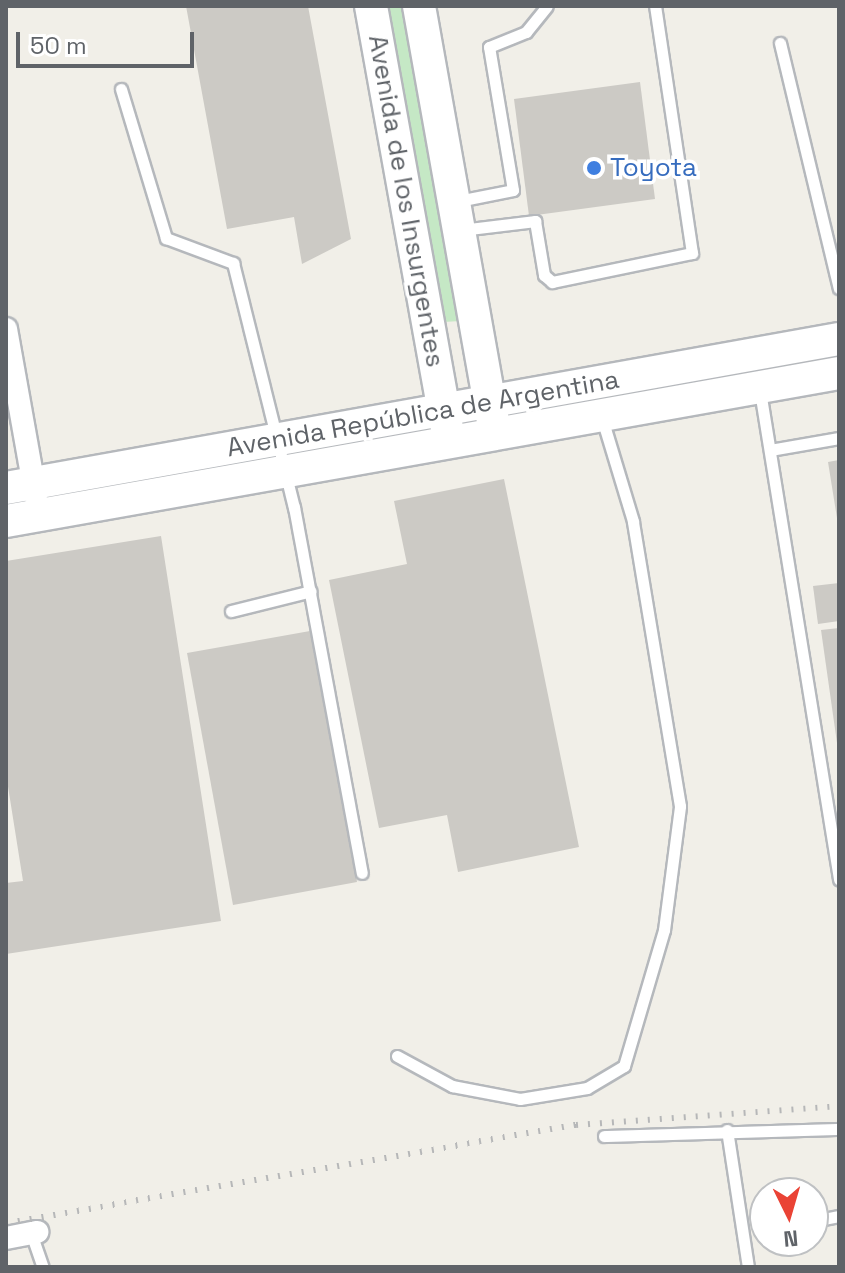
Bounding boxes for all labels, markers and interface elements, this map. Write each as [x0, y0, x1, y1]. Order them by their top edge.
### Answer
scale bar [20, 16, 198, 66]
text: 50 m [30, 30, 87, 61]
street label: Avenida de los Insurgentes [361, 33, 451, 369]
place label: Toyota [610, 152, 697, 184]
marker: Toyota [585, 159, 603, 177]
street label: Avenida República de Argentina [224, 364, 622, 464]
north arrow [749, 1177, 829, 1257]
text: N [782, 1224, 799, 1254]

